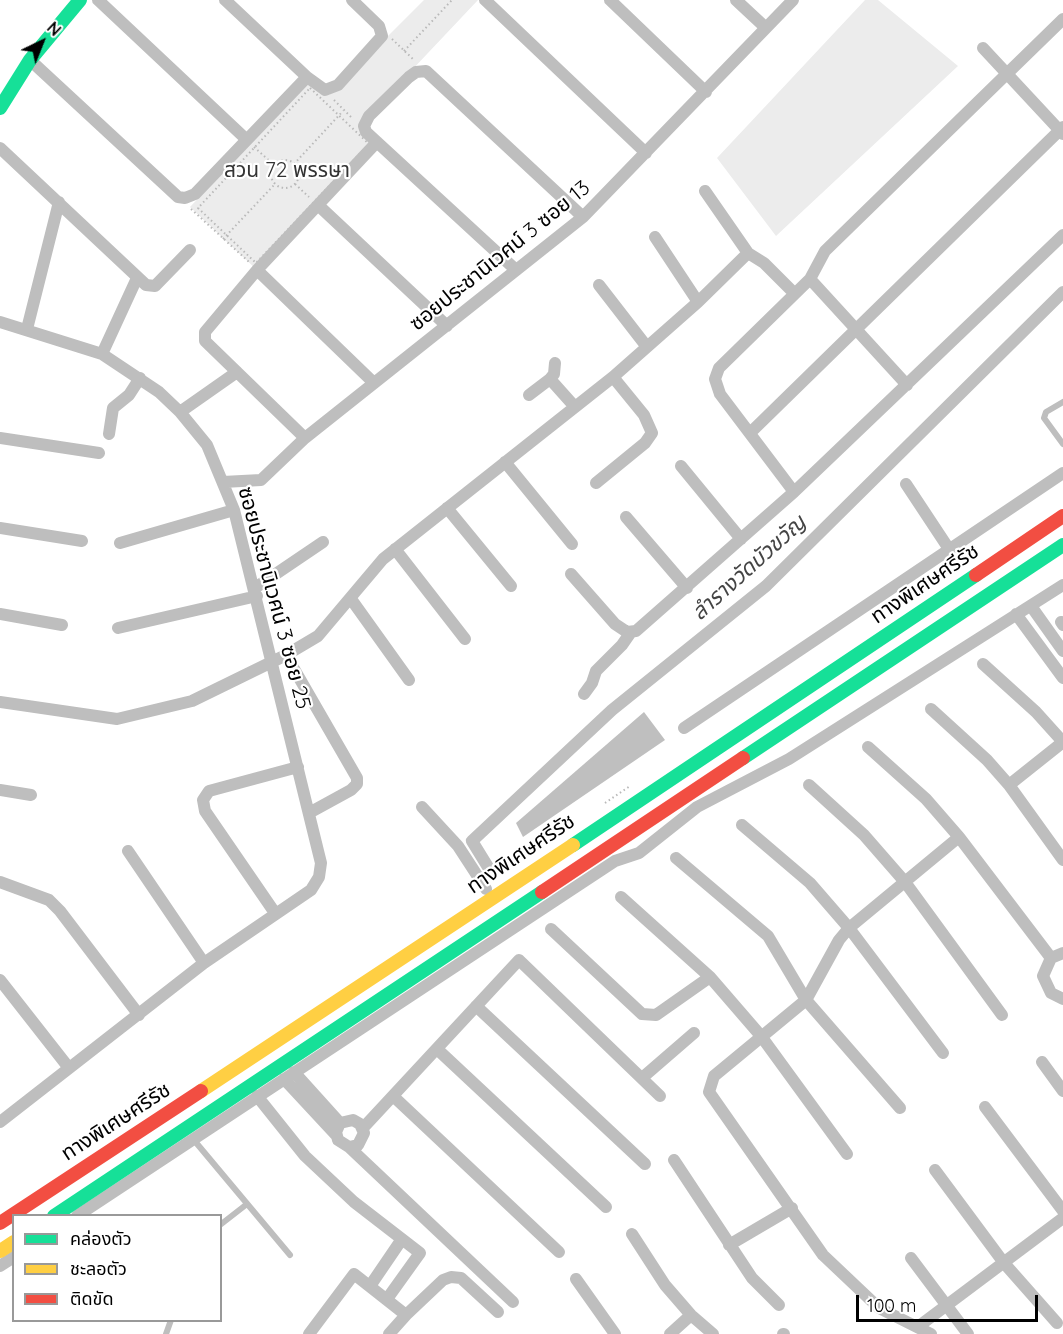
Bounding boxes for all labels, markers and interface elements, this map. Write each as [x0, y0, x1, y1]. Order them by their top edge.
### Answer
north arrow [12, 12, 72, 72]
text: N [43, 18, 65, 40]
park label: สวน 72 พรรษา [224, 158, 350, 184]
street label: ซอยประชานิเวศน์ 3 ซอย 13 [405, 175, 595, 337]
street label: ซอยประชานิเวศน์ 3 ซอย 25 [232, 484, 316, 712]
water label: ลำรางวัดบัวขวัญ [687, 510, 811, 626]
street label: ทางพิเศษศรีรัช [866, 539, 984, 629]
street label: ทางพิเศษศรีรัช [462, 809, 580, 899]
street label: ทางพิเศษศรีรัช [57, 1077, 175, 1167]
legend [12, 1214, 222, 1322]
text: คล่องตัว [70, 1227, 132, 1250]
text: ชะลอตัว [70, 1257, 127, 1280]
scale bar [859, 1283, 1040, 1321]
text: ติดขัด [70, 1287, 113, 1310]
text: 100 m [867, 1294, 916, 1317]

